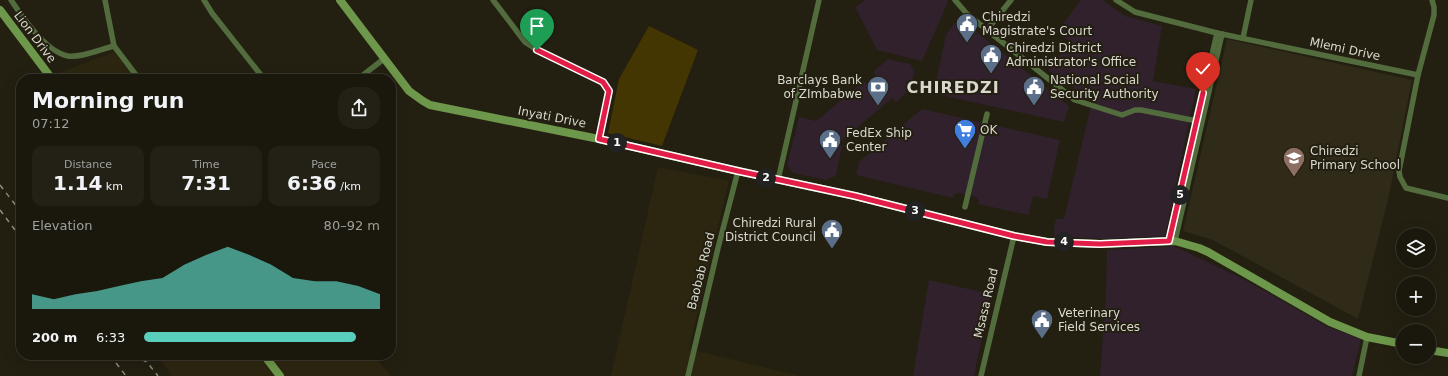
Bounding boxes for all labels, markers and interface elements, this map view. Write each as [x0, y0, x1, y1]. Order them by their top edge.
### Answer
street label: Lion Drive [11, 9, 59, 65]
pin [520, 9, 554, 50]
place label: Chiredzi Magistrate's Court [982, 10, 1093, 38]
public building icon: Chiredzi Magistrate's Court [954, 11, 980, 44]
icon: arrive [526, 15, 548, 37]
street label: Mlemi Drive [1308, 35, 1382, 63]
place label: Chiredzi District Administrator's Office [1006, 41, 1136, 69]
public building icon: Chiredzi District Administrator's Office [978, 42, 1004, 75]
pin [1186, 52, 1220, 93]
icon: check [1192, 58, 1214, 80]
place label: Barclays Bank of ZImbabwe [777, 73, 862, 101]
place label: National Social Security Authority [1050, 73, 1159, 101]
bank icon: Barclays Bank of ZImbabwe [865, 74, 891, 107]
public building icon: National Social Security Authority [1021, 74, 1047, 107]
district label: CHIREDZI [906, 78, 1000, 97]
button: share [338, 87, 380, 129]
text: Morning run [32, 88, 184, 113]
street label: Inyati Drive [517, 104, 587, 130]
text: 07:12 [32, 116, 69, 131]
supermarket icon: OK [952, 117, 978, 150]
place label: OK [980, 123, 998, 137]
place label: FedEx Ship Center [846, 126, 912, 154]
public building icon: FedEx Ship Center [817, 127, 843, 160]
pin: 1 [607, 133, 627, 153]
text: 1 [613, 136, 621, 149]
place label: Chiredzi Primary School [1310, 144, 1400, 172]
school or university icon: Chiredzi Primary School [1281, 145, 1307, 178]
text: Distance [64, 158, 112, 171]
text: Time [193, 158, 219, 171]
text: Pace [311, 158, 337, 171]
pin: 2 [756, 168, 776, 188]
text: 1.14 [53, 171, 102, 195]
text: 7:31 [181, 171, 231, 195]
text: 6:36 [287, 171, 337, 195]
text: 2 [762, 171, 770, 184]
text: km [102, 180, 123, 193]
text: /km [337, 180, 361, 193]
pin: 5 [1170, 185, 1190, 205]
text: 5 [1176, 188, 1184, 201]
pin: 3 [905, 201, 925, 221]
text: 3 [911, 204, 919, 217]
place label: Chiredzi Rural District Council [725, 216, 816, 244]
public building icon: Chiredzi Rural District Council [819, 217, 845, 250]
text: Elevation [32, 218, 92, 233]
text: 80–92 m [324, 218, 380, 233]
map controls [1396, 228, 1436, 364]
button: layers [1396, 228, 1436, 268]
street label: Baobab Road [685, 231, 717, 311]
pin: 4 [1054, 232, 1074, 252]
text: 4 [1060, 235, 1068, 248]
street label: Msasa Road [971, 267, 1001, 339]
button: + [1396, 276, 1436, 316]
place label: Veterinary Field Services [1058, 306, 1140, 334]
public building icon: Veterinary Field Services [1029, 307, 1055, 340]
button: − [1396, 324, 1436, 364]
text: 200 m [32, 330, 77, 345]
text: 6:33 [96, 330, 125, 345]

